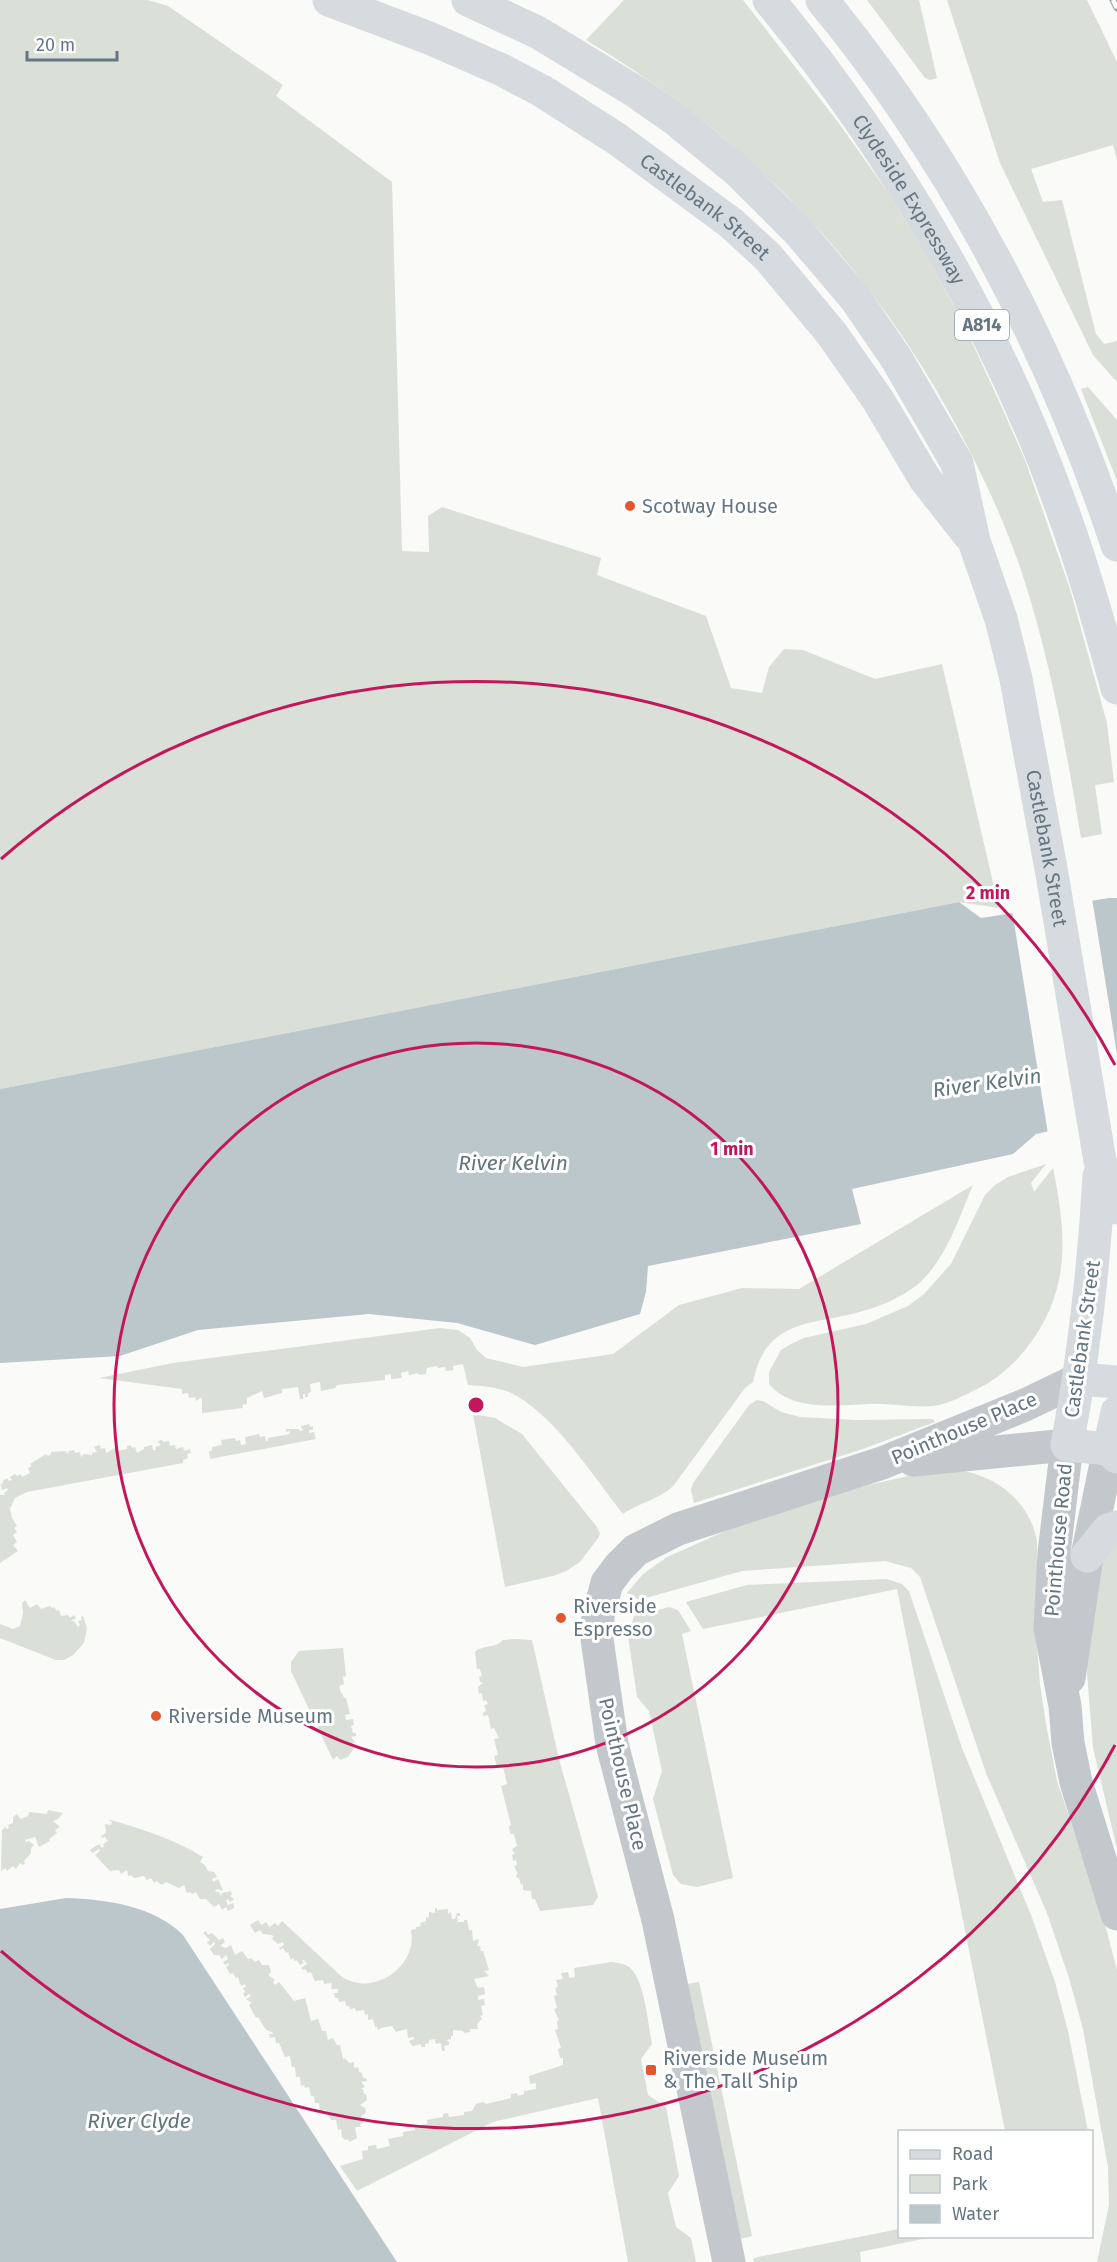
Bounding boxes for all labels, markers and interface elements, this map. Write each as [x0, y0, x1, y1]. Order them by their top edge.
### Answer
scale bar [27, 24, 117, 62]
text: 20 m [36, 34, 75, 56]
street label: Clydeside Expressway [847, 110, 971, 289]
street label: Castlebank Street [635, 148, 776, 265]
road number: A814 [955, 310, 1009, 340]
place label: Scotway House [642, 494, 778, 518]
marker: Scotway House [623, 499, 637, 513]
street label: Castlebank Street [1021, 768, 1073, 929]
text: 2 min [966, 882, 1010, 904]
water label: River Kelvin [931, 1062, 1043, 1104]
text: 1 min [710, 1138, 754, 1160]
water label: River Kelvin [458, 1150, 568, 1176]
street label: Castlebank Street [1059, 1258, 1105, 1419]
street label: Pointhouse Place [888, 1386, 1040, 1470]
centre of rings [466, 1395, 486, 1415]
street label: Pointhouse Road [1039, 1462, 1077, 1618]
place label: Riverside Espresso [573, 1594, 657, 1641]
marker: Riverside Espresso [554, 1611, 568, 1625]
street label: Pointhouse Place [594, 1695, 652, 1853]
place label: Riverside Museum [168, 1704, 333, 1728]
marker: Riverside Museum [149, 1709, 163, 1723]
place label: Riverside Museum & The Tall Ship [663, 2046, 828, 2093]
marker: Riverside Museum & The Tall Ship [644, 2063, 658, 2077]
water label: River Clyde [87, 2108, 191, 2134]
legend [898, 2130, 1093, 2238]
text: Road [952, 2143, 994, 2165]
text: Park [952, 2173, 988, 2195]
text: Water [952, 2203, 999, 2225]

